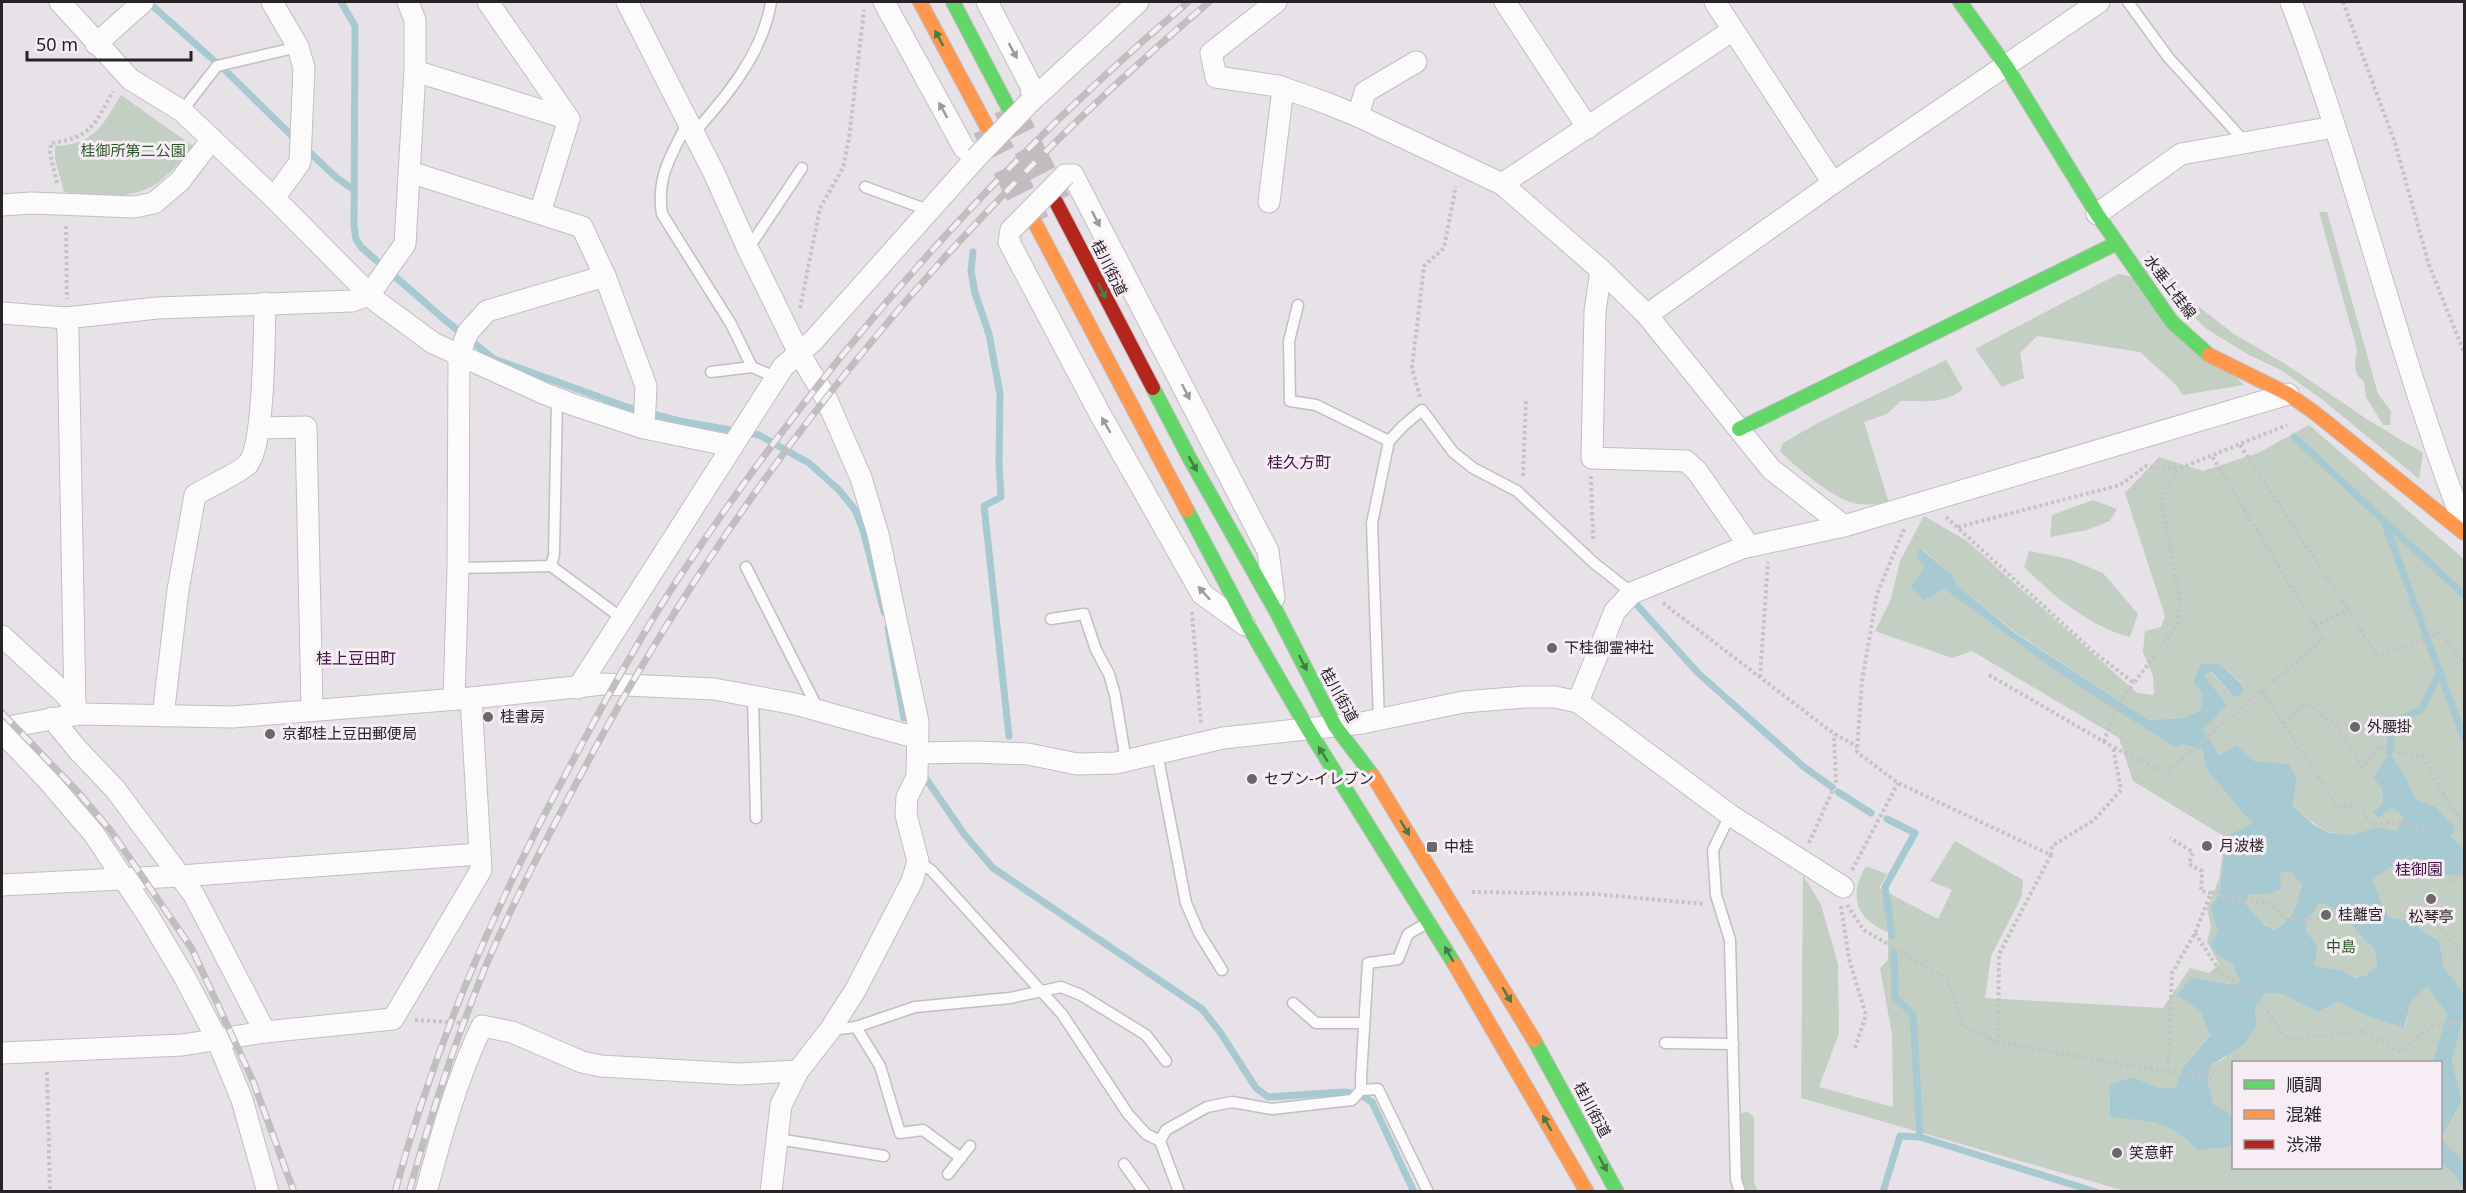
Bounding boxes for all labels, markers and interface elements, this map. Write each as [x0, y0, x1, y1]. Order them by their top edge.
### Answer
scale bar [27, 24, 190, 62]
one-way arrow [934, 30, 944, 47]
text: 50 m [36, 32, 78, 56]
one-way arrow [1007, 42, 1017, 60]
one-way arrow [938, 101, 948, 118]
park label: 桂御所第二公園 [80, 140, 186, 160]
one-way arrow [1091, 211, 1101, 228]
street label: 桂川街道 [1087, 236, 1132, 299]
street label: 水垂上桂線 [2140, 250, 2201, 322]
one-way arrow [1097, 282, 1107, 300]
one-way arrow [1181, 384, 1190, 401]
one-way arrow [1101, 417, 1112, 433]
district label: 桂久方町 [1267, 451, 1331, 473]
one-way arrow [1188, 456, 1198, 473]
one-way arrow [1198, 585, 1211, 601]
place label: 下桂御霊神社 [1564, 637, 1654, 657]
marker: 下桂御霊神社 [1545, 641, 1559, 655]
district label: 桂上豆田町 [316, 647, 396, 669]
one-way arrow [1298, 655, 1308, 672]
street label: 桂川街道 [1317, 663, 1363, 726]
place label: 桂書房 [500, 706, 545, 726]
marker: 桂書房 [481, 710, 495, 724]
place label: 外腰掛 [2367, 716, 2412, 736]
marker: 外腰掛 [2348, 720, 2362, 734]
place label: 京都桂上豆田郵便局 [282, 723, 417, 743]
marker: 京都桂上豆田郵便局 [263, 727, 277, 741]
one-way arrow [1318, 745, 1329, 762]
place label: セブン-イレブン [1264, 768, 1374, 788]
marker: セブン-イレブン [1245, 772, 1259, 786]
one-way arrow [1400, 820, 1411, 836]
place label: 月波楼 [2219, 835, 2264, 855]
place label: 中桂 [1444, 836, 1474, 856]
marker: 月波楼 [2200, 839, 2214, 853]
marker: 中桂 [1425, 840, 1439, 854]
district label: 桂御園 [2395, 858, 2443, 880]
marker: 松琴亭 [2424, 892, 2438, 906]
place label: 桂離宮 [2338, 904, 2383, 924]
place label: 松琴亭 [2408, 906, 2454, 926]
marker: 桂離宮 [2319, 908, 2333, 922]
park label: 中島 [2326, 936, 2356, 956]
one-way arrow [1444, 945, 1454, 962]
one-way arrow [1501, 987, 1512, 1003]
legend [2232, 1061, 2442, 1169]
text: 順調 [2286, 1072, 2322, 1096]
street label: 桂川街道 [1570, 1078, 1616, 1141]
text: 混雑 [2286, 1102, 2322, 1126]
one-way arrow [1542, 1115, 1553, 1131]
text: 渋滞 [2286, 1132, 2322, 1156]
place label: 笑意軒 [2129, 1142, 2174, 1162]
marker: 笑意軒 [2110, 1146, 2124, 1160]
one-way arrow [1598, 1156, 1608, 1173]

